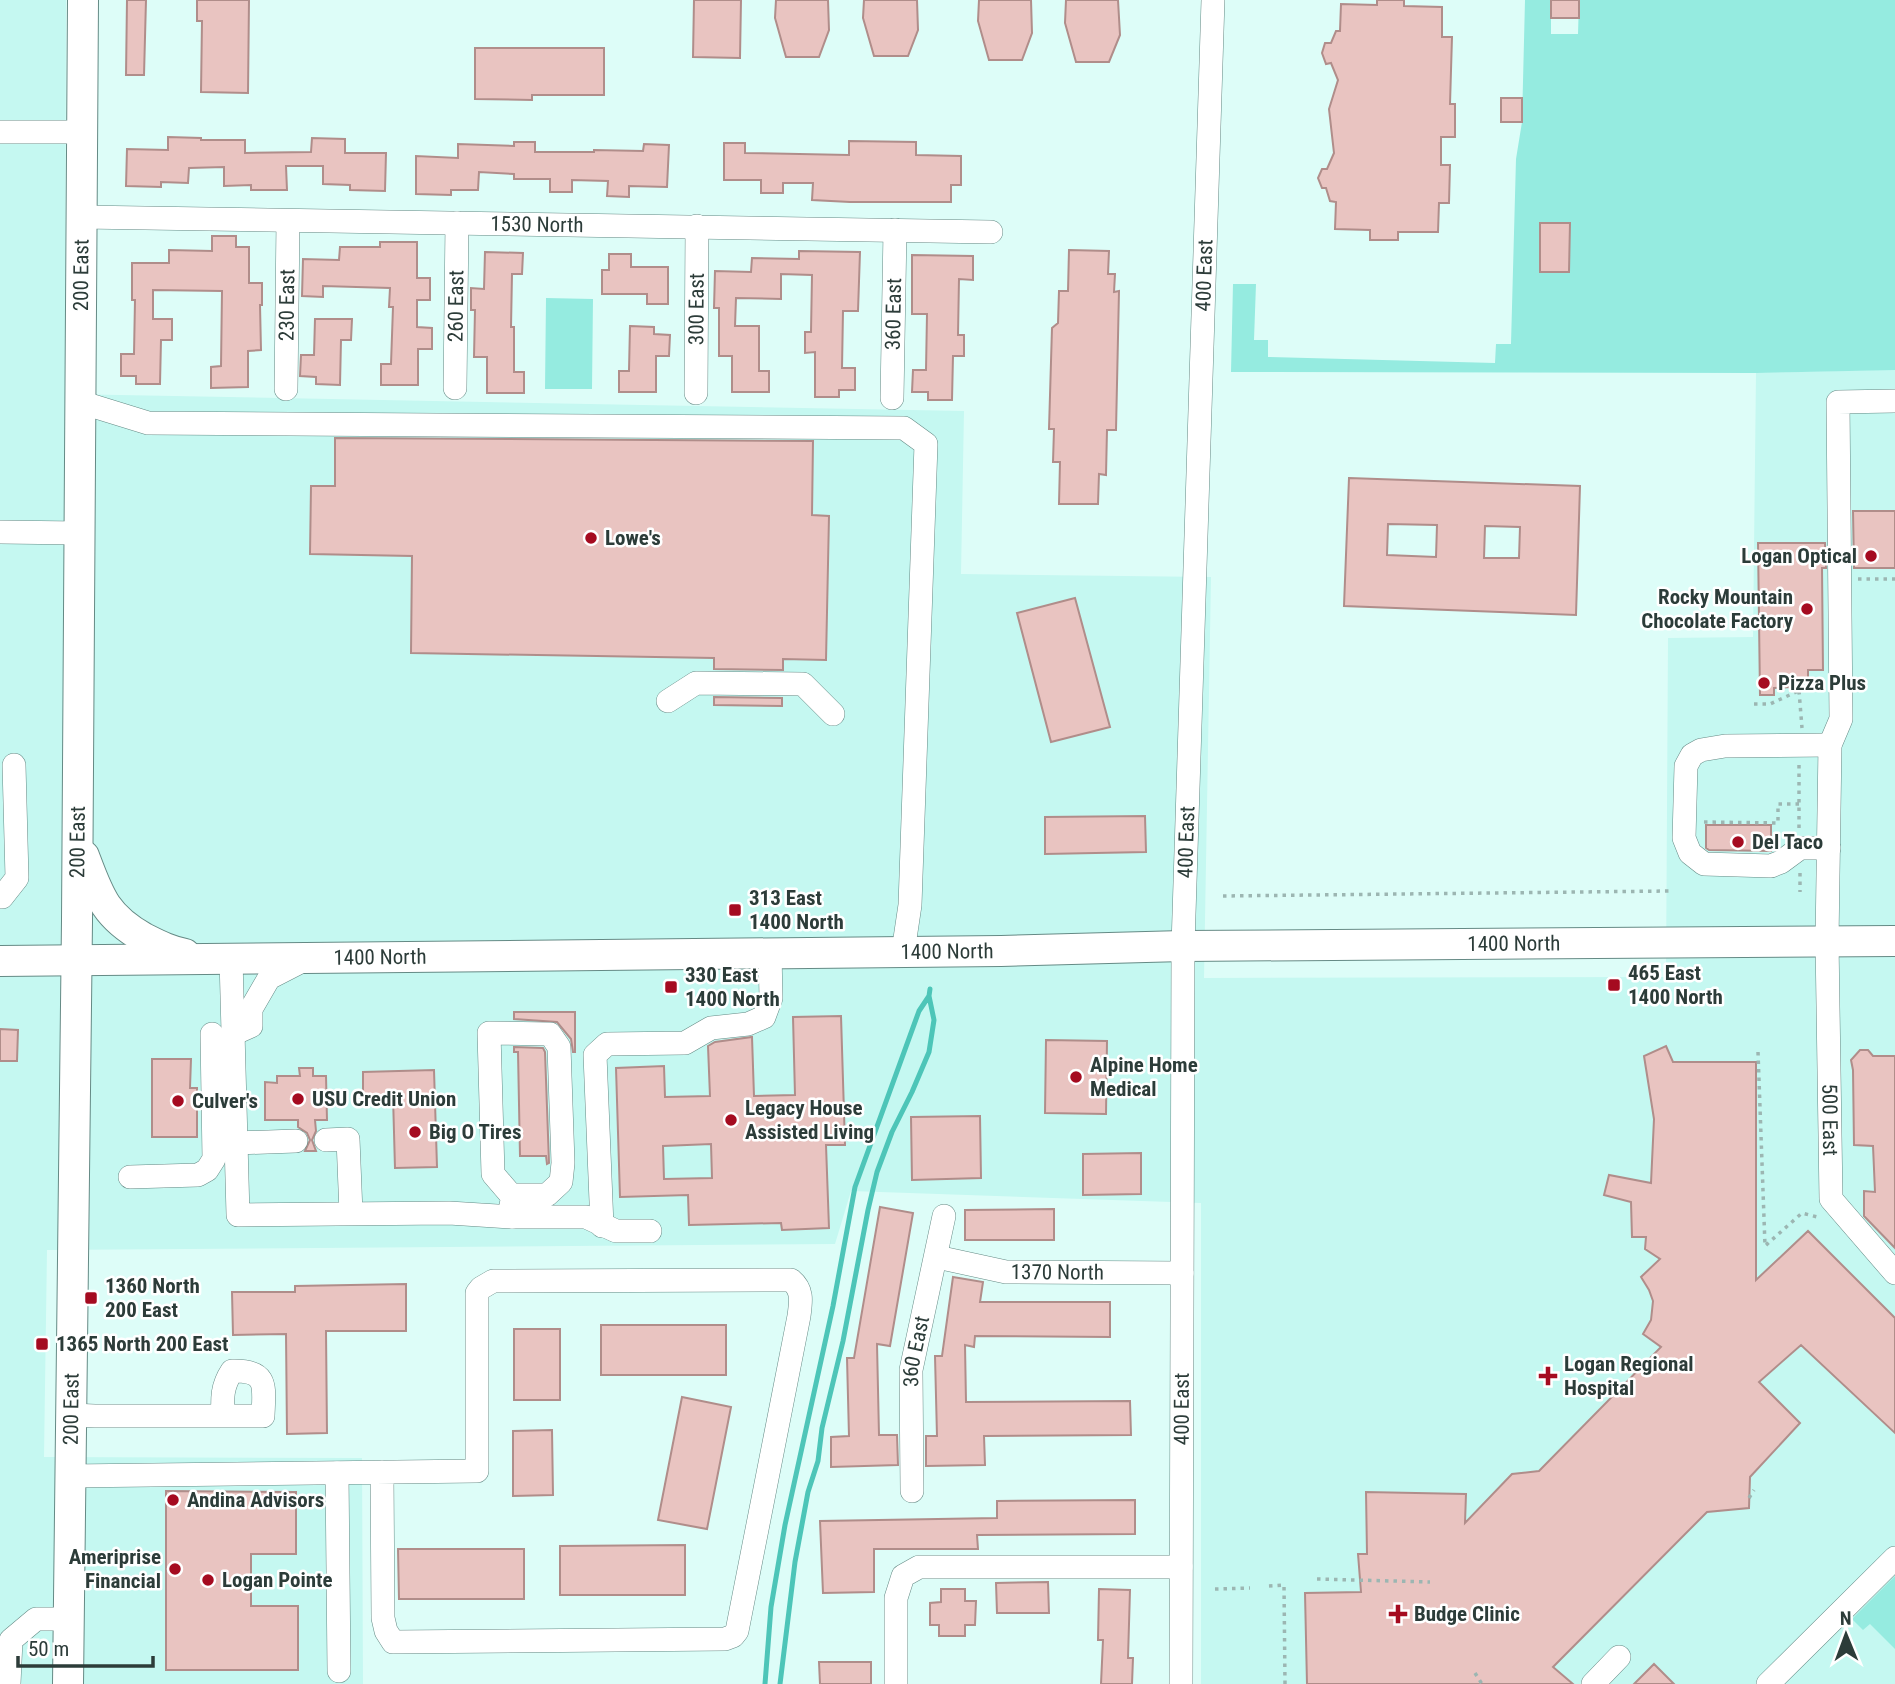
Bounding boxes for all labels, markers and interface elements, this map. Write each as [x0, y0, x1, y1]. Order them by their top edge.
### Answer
street label: 1530 North [490, 212, 584, 237]
street label: 200 East [69, 239, 93, 311]
street label: 400 East [1191, 239, 1217, 312]
street label: 230 East [275, 269, 299, 341]
street label: 260 East [444, 270, 468, 342]
street label: 300 East [684, 273, 709, 345]
street label: 360 East [881, 278, 906, 350]
place label: Lowe's [605, 526, 661, 550]
marker: Lowe's [583, 530, 599, 546]
place label: Logan Optical [1741, 544, 1857, 568]
marker: Logan Optical [1863, 548, 1879, 564]
place label: Rocky Mountain Chocolate Factory [1641, 585, 1794, 633]
marker: Rocky Mountain Chocolate Factory [1799, 601, 1815, 617]
place label: Pizza Plus [1778, 671, 1866, 695]
marker: Pizza Plus [1756, 675, 1772, 691]
street label: 200 East [65, 806, 90, 878]
street label: 400 East [1173, 806, 1199, 879]
place label: Del Taco [1752, 830, 1823, 854]
marker: Del Taco [1730, 834, 1746, 850]
place label: 313 East 1400 North [749, 886, 844, 934]
marker: 313 East 1400 North [727, 902, 743, 918]
street label: 1400 North [1467, 931, 1561, 956]
street label: 1400 North [900, 939, 994, 964]
street label: 1400 North [333, 945, 427, 970]
place label: 465 East 1400 North [1628, 961, 1723, 1009]
place label: 330 East 1400 North [685, 963, 780, 1011]
marker: 465 East 1400 North [1606, 977, 1622, 993]
marker: 330 East 1400 North [663, 979, 679, 995]
place label: Alpine Home Medical [1090, 1053, 1198, 1101]
marker: Alpine Home Medical [1068, 1069, 1084, 1085]
street label: 500 East [1817, 1083, 1842, 1156]
place label: USU Credit Union [312, 1087, 456, 1111]
place label: Culver's [192, 1089, 258, 1113]
marker: USU Credit Union [290, 1091, 306, 1107]
marker: Culver's [170, 1093, 186, 1109]
place label: Legacy House Assisted Living [745, 1096, 874, 1144]
marker: Legacy House Assisted Living [723, 1112, 739, 1128]
place label: Big O Tires [429, 1120, 521, 1144]
marker: Big O Tires [407, 1124, 423, 1140]
street label: 1370 North [1011, 1260, 1104, 1285]
place label: 1360 North 200 East [105, 1274, 200, 1322]
marker: 1360 North 200 East [83, 1290, 99, 1306]
street label: 360 East [899, 1314, 934, 1387]
place label: 1365 North 200 East [56, 1332, 229, 1356]
marker: 1365 North 200 East [34, 1336, 50, 1352]
place label: Logan Regional Hospital [1564, 1352, 1694, 1400]
marker: Logan Regional Hospital [1538, 1366, 1558, 1386]
street label: 200 East [59, 1373, 84, 1445]
street label: 400 East [1170, 1373, 1194, 1445]
place label: Andina Advisors [187, 1488, 324, 1512]
marker: Andina Advisors [165, 1492, 181, 1508]
place label: Ameriprise Financial [69, 1545, 161, 1593]
marker: Ameriprise Financial [167, 1561, 183, 1577]
place label: Logan Pointe [222, 1568, 333, 1592]
marker: Logan Pointe [200, 1572, 216, 1588]
north arrow [1811, 1600, 1881, 1670]
place label: Budge Clinic [1414, 1602, 1520, 1626]
marker: Budge Clinic [1388, 1604, 1408, 1624]
text: N [1840, 1607, 1852, 1630]
scale bar [18, 1624, 152, 1668]
text: 50 m [28, 1637, 69, 1661]

